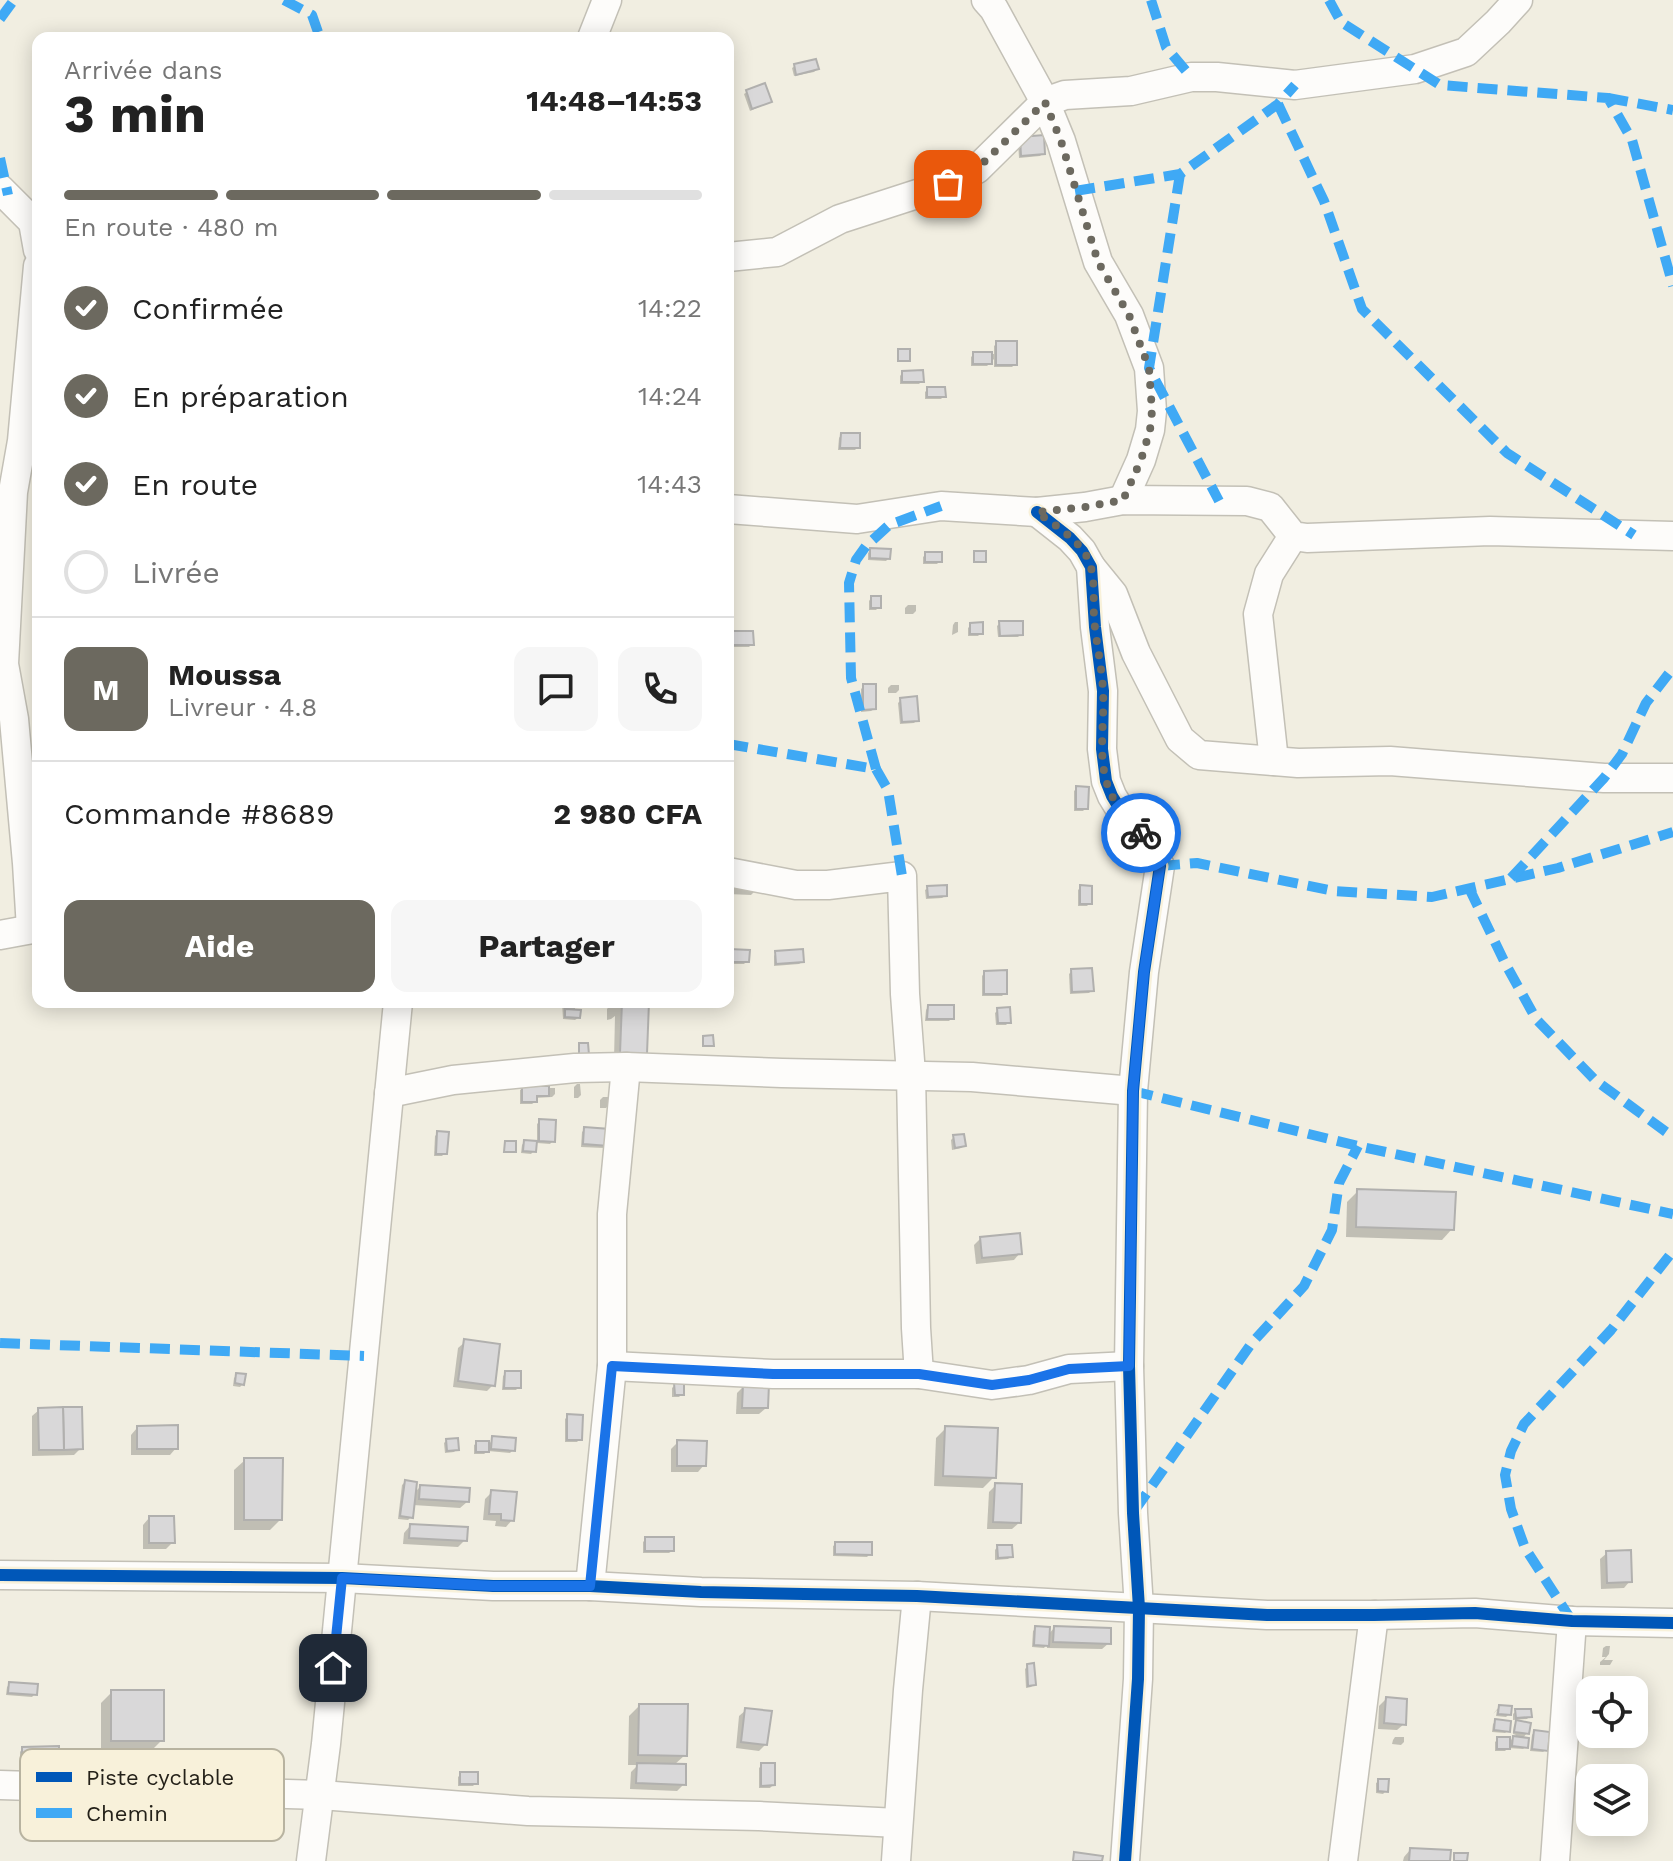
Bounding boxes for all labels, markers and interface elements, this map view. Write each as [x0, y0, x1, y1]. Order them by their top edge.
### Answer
text: Arrivée dans [64, 55, 223, 85]
text: 14:48–14:53 [526, 83, 702, 118]
text: 3 min [64, 84, 206, 145]
pin [914, 150, 982, 218]
icon: bag [926, 162, 970, 206]
text: En route · 480 m [64, 212, 279, 242]
icon: check [64, 286, 108, 330]
text: Confirmée [132, 291, 284, 326]
text: 14:22 [638, 293, 702, 323]
icon: check [64, 374, 108, 418]
text: En préparation [132, 379, 349, 414]
text: 14:24 [638, 381, 702, 411]
icon: check [64, 462, 108, 506]
text: En route [132, 467, 258, 502]
text: 14:43 [637, 469, 702, 499]
text: Livrée [132, 555, 220, 590]
button: chat [514, 647, 598, 731]
button: phone [618, 647, 702, 731]
text: Moussa [168, 657, 281, 692]
text: M [92, 672, 120, 707]
text: Livreur · 4.8 [168, 692, 317, 722]
courier [1101, 793, 1181, 873]
text: Commande #8689 [64, 796, 335, 831]
text: 2 980 CFA [553, 796, 702, 831]
icon: bike [1119, 811, 1163, 855]
button: Aide [64, 900, 375, 992]
button: Partager [391, 900, 702, 992]
pin [299, 1634, 367, 1702]
icon: home [311, 1646, 355, 1690]
map controls [1576, 1676, 1648, 1836]
button: locate [1576, 1676, 1648, 1748]
legend [20, 1749, 284, 1841]
button: layers [1576, 1764, 1648, 1836]
text: Piste cyclable [86, 1765, 234, 1790]
text: Chemin [86, 1801, 168, 1826]

